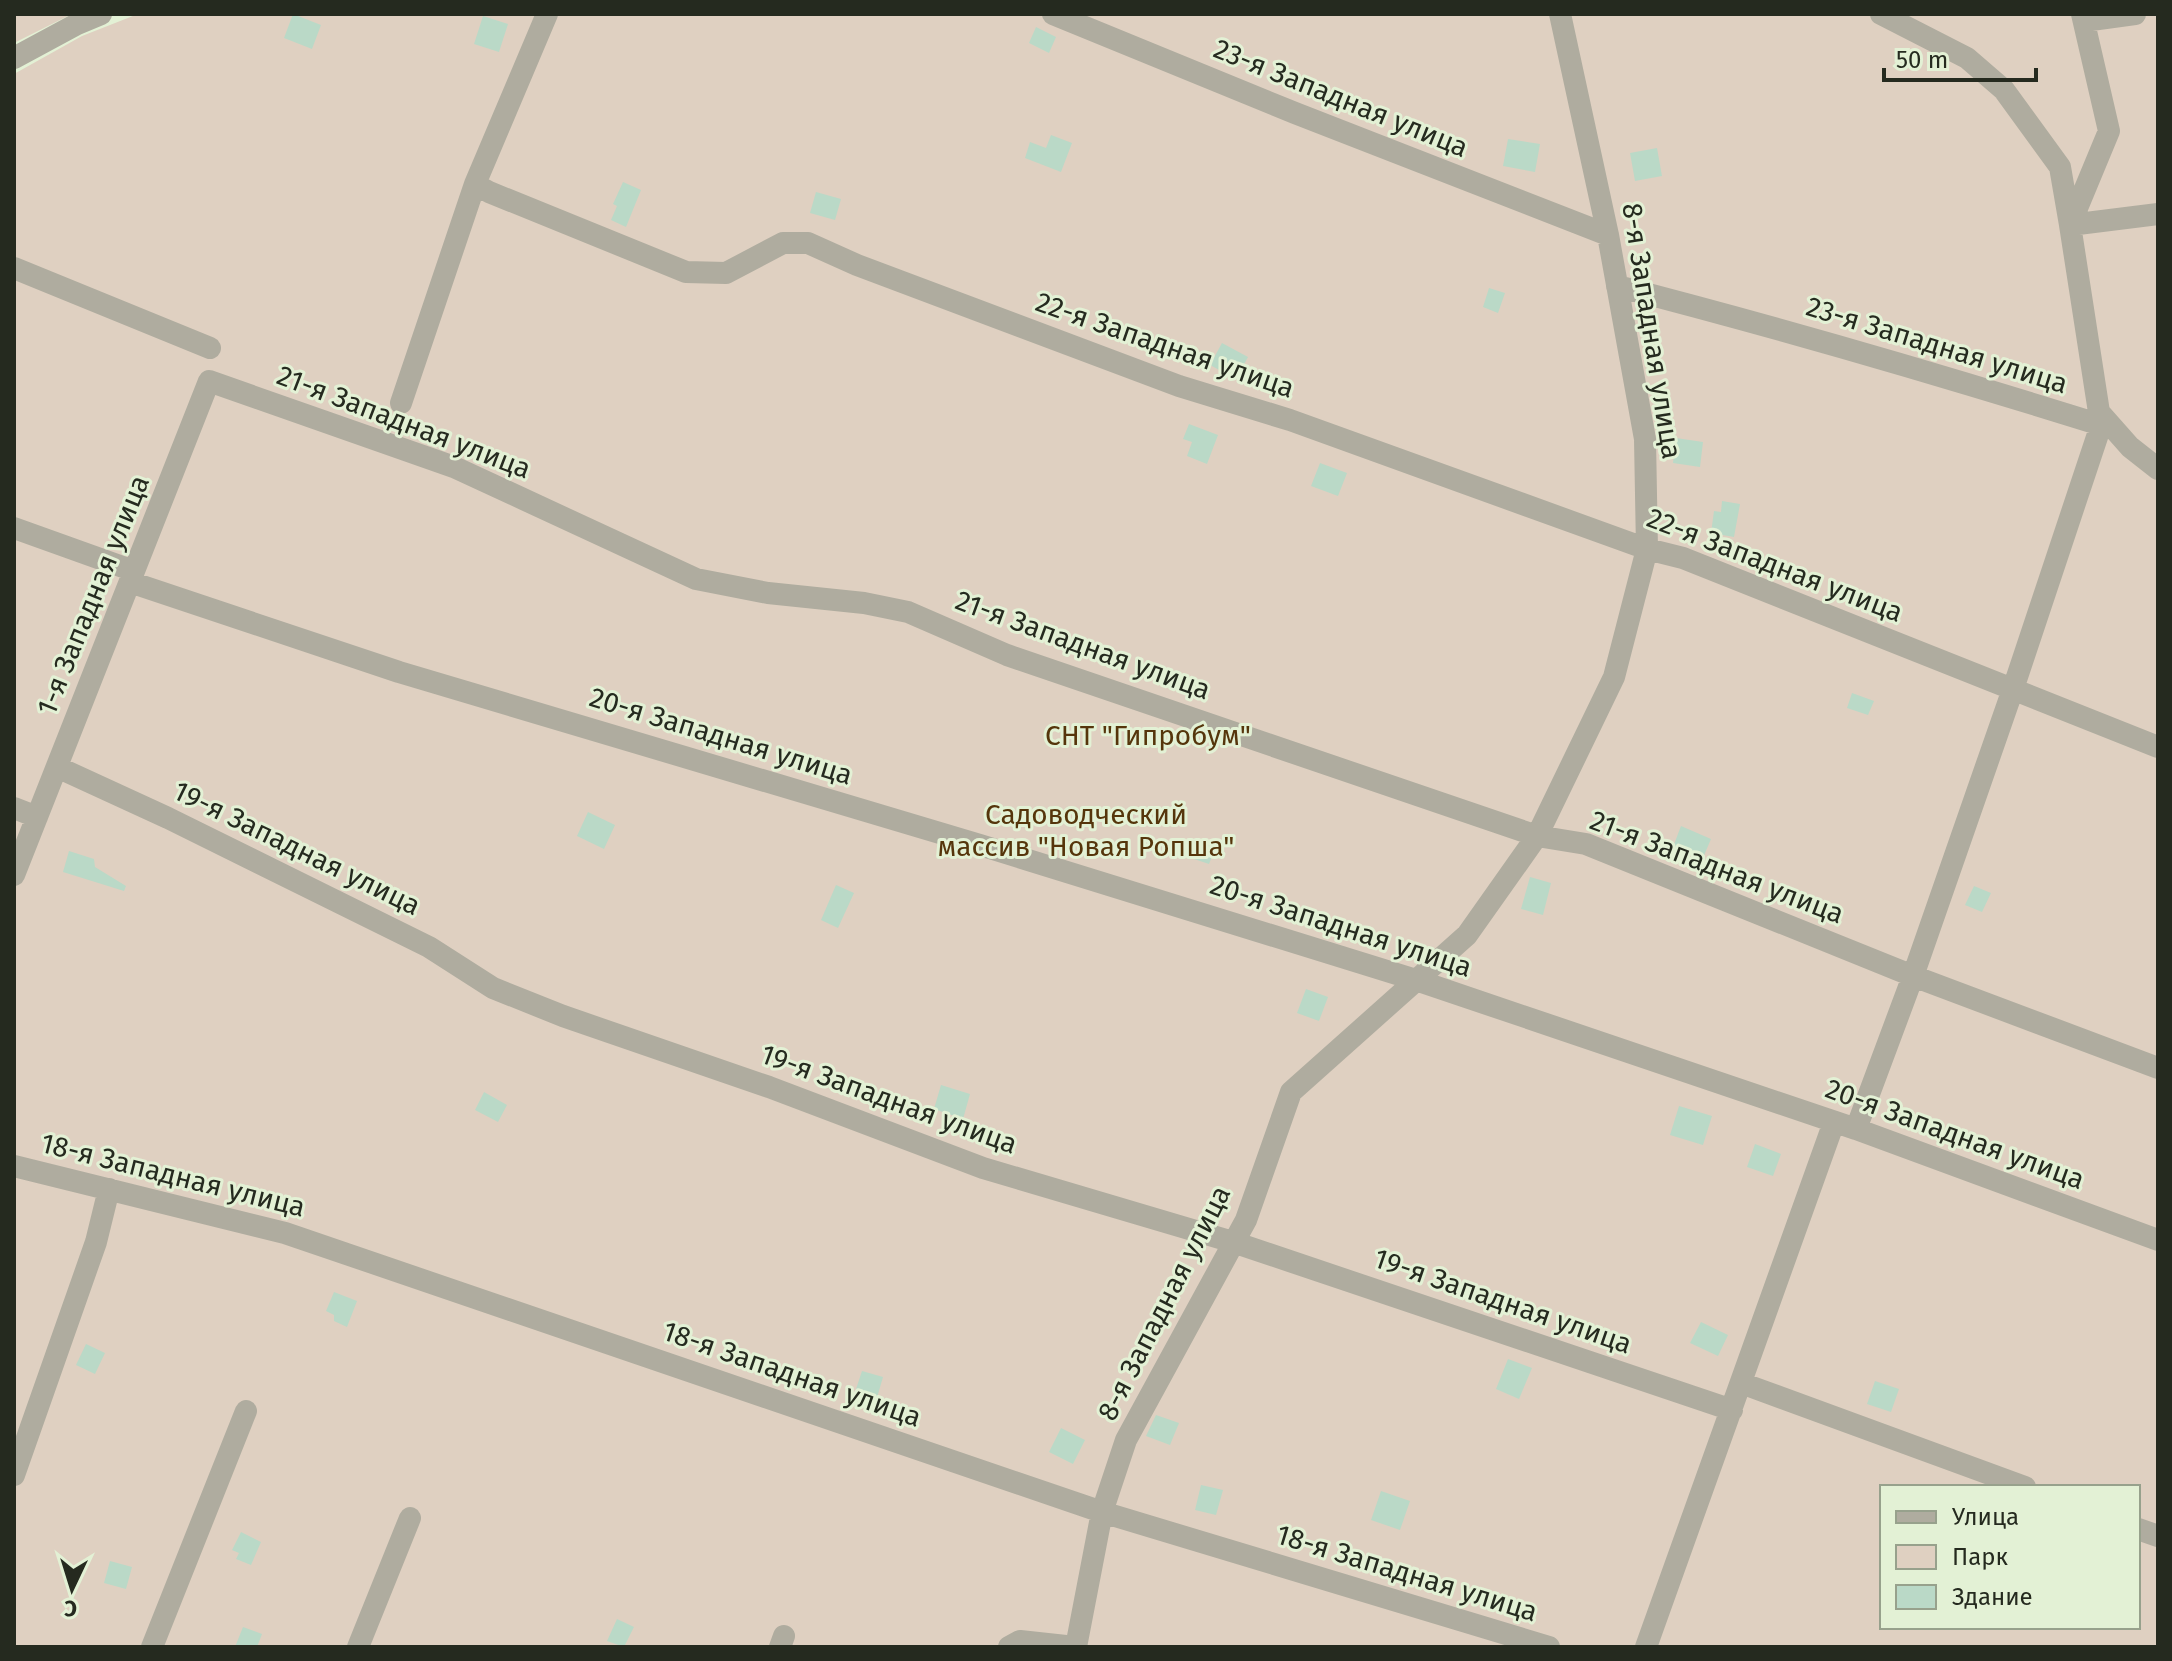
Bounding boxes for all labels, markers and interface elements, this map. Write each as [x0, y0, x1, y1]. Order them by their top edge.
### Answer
street label: 23-я Западная улица [1209, 32, 1473, 164]
scale bar [1884, 32, 2036, 82]
text: 50 m [1896, 46, 1948, 74]
street label: 8-я Западная улица [1615, 200, 1689, 462]
street label: 22-я Западная улица [1031, 285, 1299, 405]
street label: 23-я Западная улица [1802, 290, 2072, 400]
street label: 21-я Западная улица [273, 358, 535, 486]
street label: 1-я Западная улица [30, 470, 156, 720]
street label: 22-я Западная улица [1642, 501, 1908, 629]
street label: 21-я Западная улица [951, 584, 1215, 706]
street label: 20-я Западная улица [586, 680, 856, 792]
park label: СНТ "Гипробум" [1045, 719, 1251, 752]
street label: 19-я Западная улица [168, 774, 426, 922]
park label: Садоводческий массив "Новая Ропша" [937, 798, 1235, 863]
street label: 21-я Западная улица [1586, 803, 1848, 931]
street label: 20-я Западная улица [1206, 868, 1476, 984]
street label: 19-я Западная улица [756, 1037, 1022, 1161]
street label: 20-я Западная улица [1821, 1072, 2089, 1196]
street label: 18-я Западная улица [37, 1126, 309, 1224]
street label: 8-я Западная улица [1090, 1180, 1238, 1426]
street label: 19-я Западная улица [1370, 1241, 1636, 1361]
street label: 18-я Западная улица [658, 1314, 926, 1434]
legend [1880, 1485, 2140, 1629]
text: Улица [1952, 1503, 2019, 1531]
street label: 18-я Западная улица [1273, 1518, 1541, 1628]
text: Парк [1952, 1543, 2009, 1571]
north arrow [32, 1549, 112, 1629]
text: Здание [1952, 1583, 2033, 1611]
text: С [63, 1595, 78, 1622]

